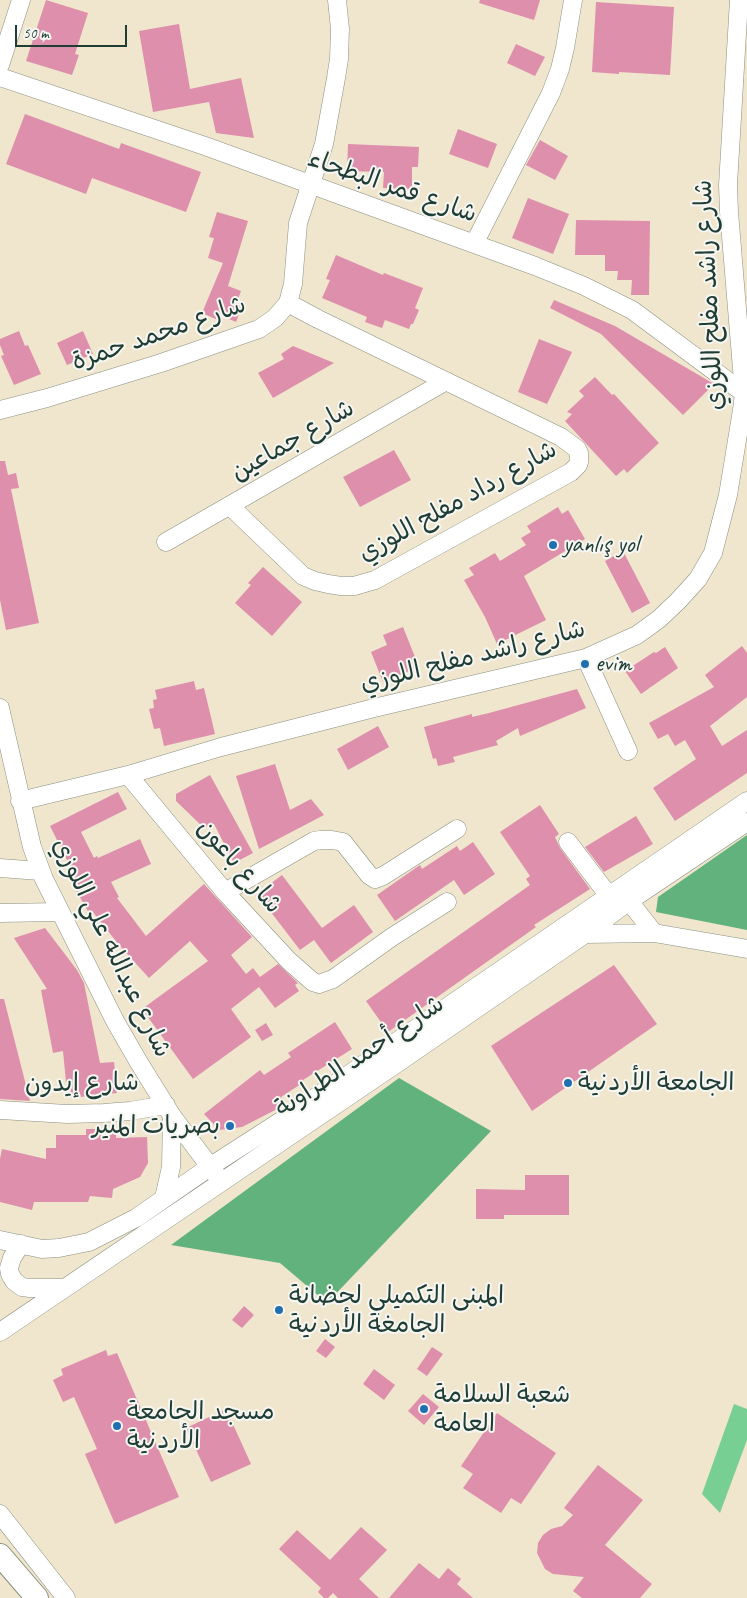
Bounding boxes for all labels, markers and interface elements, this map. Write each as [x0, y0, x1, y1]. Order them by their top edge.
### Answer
scale bar [18, 15, 130, 47]
text: 50 m [23, 24, 49, 43]
street label: شارع قمر البطحاء [304, 144, 480, 230]
street label: شارع راشد مفلح اللوزي [689, 179, 731, 411]
street label: شارع محمد حمزة [68, 290, 250, 378]
street label: شارع جماعين [226, 394, 360, 488]
street label: شارع رداد مفلح اللوزي [353, 435, 563, 569]
place label: yanlış yol [563, 530, 638, 560]
marker: yanlış yol [547, 539, 559, 551]
street label: شارع راشد مفلح اللوزي [357, 615, 589, 699]
place label: evim [595, 649, 631, 679]
marker: evim [579, 658, 591, 670]
street label: شارع باعون [190, 814, 288, 920]
street label: شارع عبدالله علي اللوزي [45, 834, 177, 1062]
street label: شارع أحمد الطراونة [270, 989, 450, 1125]
street label: شارع إيدون [25, 1068, 139, 1100]
place label: الجامعة الأردنية [578, 1068, 734, 1098]
marker: الجامعة الأردنية [562, 1077, 574, 1089]
place label: بصريات المنير [92, 1111, 220, 1141]
marker: بصريات المنير [224, 1120, 236, 1132]
place label: المبنى التكميلي لحضانة الجامغة الأردنية [289, 1281, 504, 1340]
marker: المبنى التكميلي لحضانة الجامغة الأردنية [273, 1304, 285, 1316]
place label: شعبة السلامة العامة [434, 1380, 570, 1439]
place label: مسجد الجامعة الأردنية [127, 1397, 275, 1456]
marker: شعبة السلامة العامة [418, 1403, 430, 1415]
marker: مسجد الجامعة الأردنية [111, 1420, 123, 1432]

